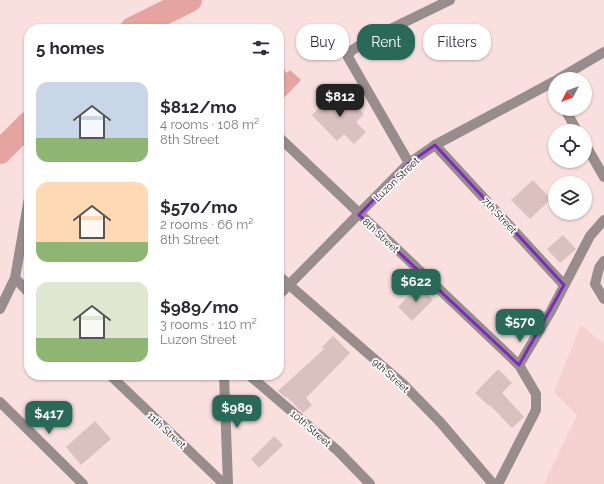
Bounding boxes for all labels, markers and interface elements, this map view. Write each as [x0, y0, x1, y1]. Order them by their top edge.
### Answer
chip: Buy [296, 24, 349, 60]
chip: Rent [357, 24, 415, 60]
chip: Filters [423, 24, 491, 60]
icon: filters [250, 37, 272, 59]
text: 5 homes [36, 38, 104, 58]
north arrow [548, 72, 592, 116]
map controls [548, 72, 592, 220]
pin: $812 [316, 84, 364, 118]
text: $812 [325, 89, 355, 104]
text: $812/mo [160, 97, 236, 117]
icon: home [68, 98, 116, 146]
text: 4 rooms · 108 m² [160, 117, 259, 132]
button: locate [548, 124, 592, 168]
text: 8th Street [160, 132, 219, 147]
street label: Luzon Street [371, 155, 422, 204]
button: layers [548, 176, 592, 220]
street label: 7th Street [480, 195, 519, 236]
text: $570/mo [160, 197, 237, 217]
icon: home [68, 198, 116, 246]
street label: 8th Street [360, 216, 401, 255]
text: 2 rooms · 66 m² [160, 217, 253, 232]
text: 8th Street [160, 232, 219, 247]
pin: $622 [392, 269, 440, 303]
text: $622 [401, 274, 431, 289]
text: $989/mo [160, 297, 239, 317]
icon: home [68, 298, 116, 346]
pin: $570 [496, 309, 544, 343]
text: $570 [505, 314, 535, 329]
text: 3 rooms · 110 m² [160, 317, 257, 332]
text: Luzon Street [160, 332, 236, 347]
street label: 9th Street [370, 356, 412, 395]
pin: $989 [213, 395, 261, 429]
text: $989 [221, 400, 253, 415]
pin: $417 [25, 401, 73, 435]
text: $417 [34, 406, 64, 421]
street label: 10th Street [288, 408, 334, 449]
street label: 11th Street [145, 410, 188, 451]

